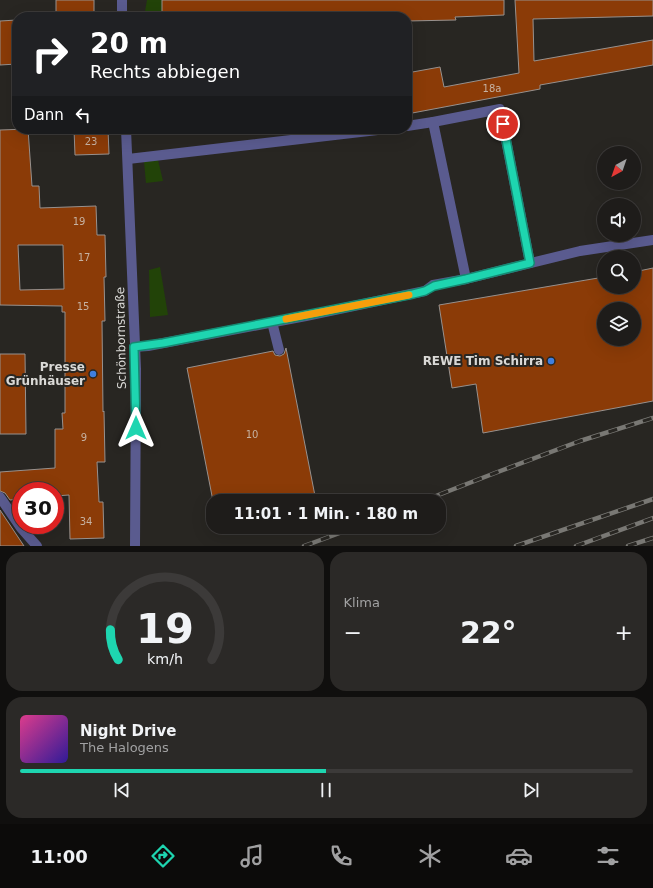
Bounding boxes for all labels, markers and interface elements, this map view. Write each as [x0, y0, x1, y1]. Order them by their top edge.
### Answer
text: 20 m [90, 27, 168, 60]
icon: right [24, 28, 76, 80]
text: Rechts abbiegen [90, 61, 240, 82]
house number: 18a [483, 83, 501, 94]
icon: left [72, 104, 94, 126]
text: Dann [24, 106, 64, 124]
pin [486, 107, 520, 141]
icon: arrive [492, 113, 514, 135]
house number: 23 [85, 136, 97, 147]
north arrow [597, 146, 641, 190]
map controls [597, 146, 641, 346]
button: sound [597, 198, 641, 242]
house number: 19 [73, 216, 85, 227]
button: search [597, 250, 641, 294]
house number: 17 [78, 252, 90, 263]
street label: Schönbornstraße [113, 287, 129, 389]
house number: 15 [77, 301, 89, 312]
button: layers [597, 302, 641, 346]
place label: REWE Tim Schirra [423, 354, 543, 368]
marker: REWE Tim Schirra [546, 356, 556, 366]
place label: Presse Grünhäuser [6, 360, 85, 388]
marker: Presse Grünhäuser [88, 369, 98, 379]
position arrow [115, 407, 157, 449]
house number: 10 [246, 429, 258, 440]
house number: 9 [81, 432, 87, 443]
speed limit sign: 30 [12, 482, 64, 534]
text: 11:01 · 1 Min. · 180 m [234, 505, 418, 523]
house number: 34 [80, 516, 92, 527]
text: Klima [344, 595, 380, 610]
text: 19 [136, 603, 194, 652]
text: 22° [460, 615, 517, 650]
text: − [344, 620, 362, 645]
text: + [615, 620, 633, 645]
text: km/h [147, 650, 183, 666]
text: Night Drive [80, 722, 176, 740]
text: The Halogens [80, 740, 169, 755]
icon: previous [111, 779, 133, 801]
icon: pause [315, 779, 337, 801]
icon: next [520, 779, 542, 801]
icon: directions [149, 842, 177, 870]
icon: music [238, 842, 266, 870]
icon: phone [327, 842, 355, 870]
icon: climate [416, 842, 444, 870]
icon: car [505, 842, 533, 870]
icon: filters [594, 842, 622, 870]
text: 11:00 [31, 846, 88, 867]

